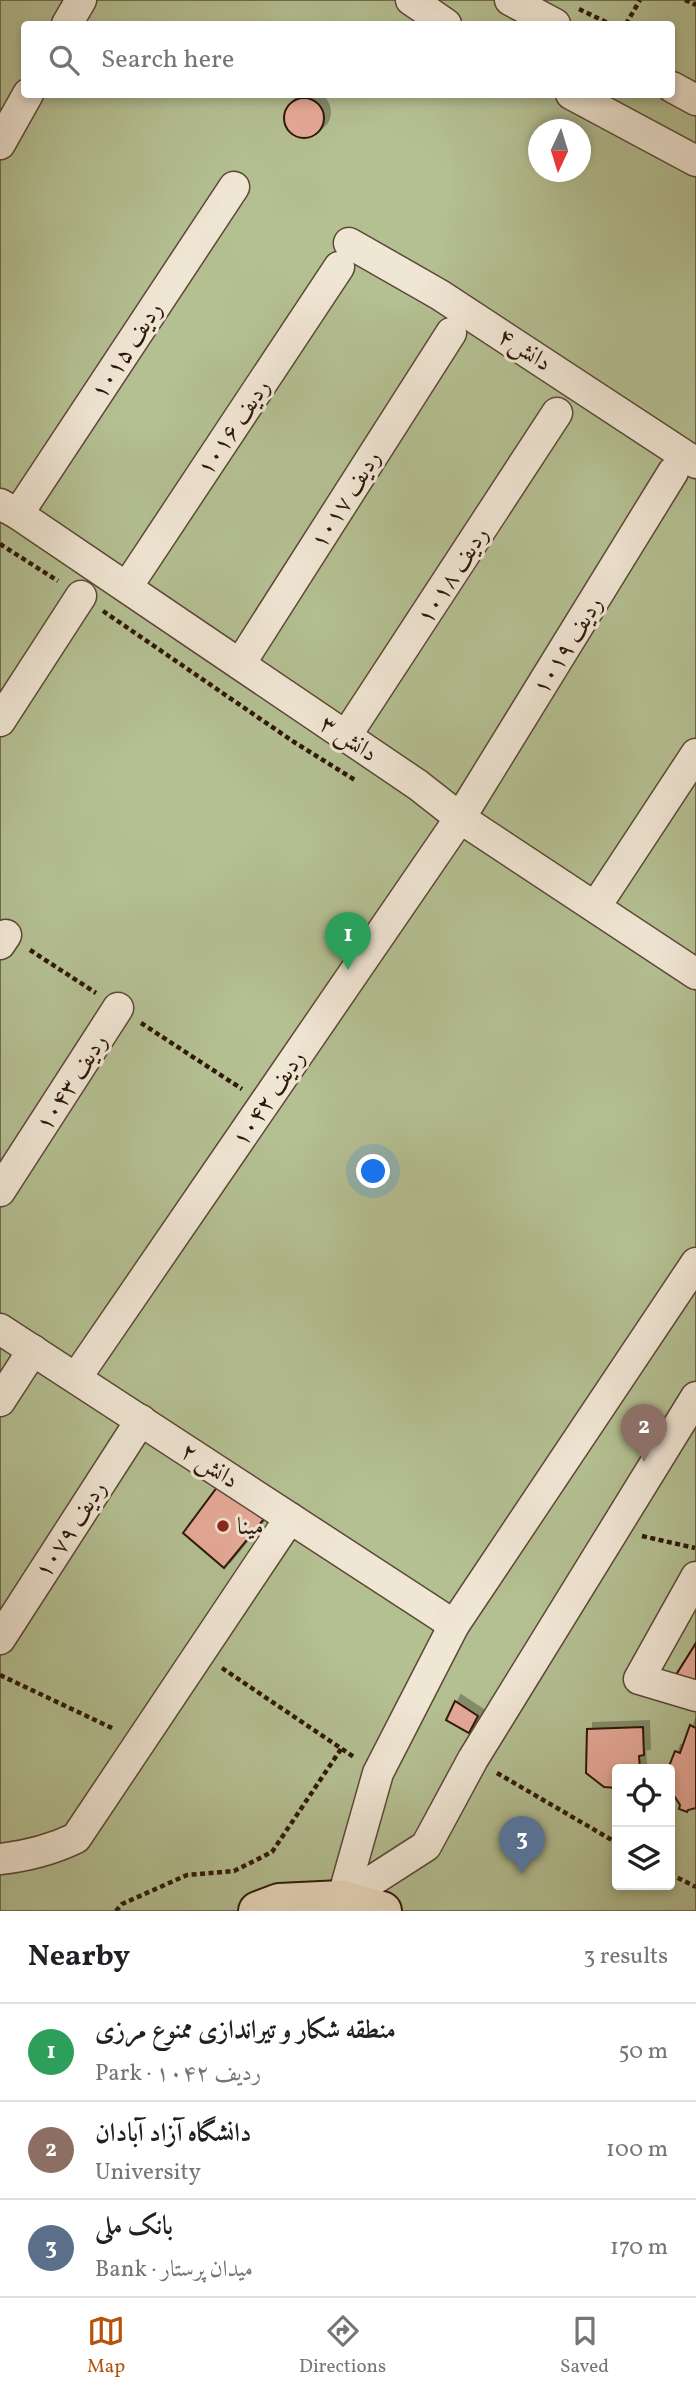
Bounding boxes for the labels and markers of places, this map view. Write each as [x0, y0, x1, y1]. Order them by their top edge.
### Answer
pin: 1 [325, 912, 371, 970]
pin: 2 [621, 1404, 667, 1462]
place label: مینا [237, 1511, 264, 1545]
marker: مینا [215, 1518, 231, 1534]
pin: 3 [499, 1816, 545, 1874]

